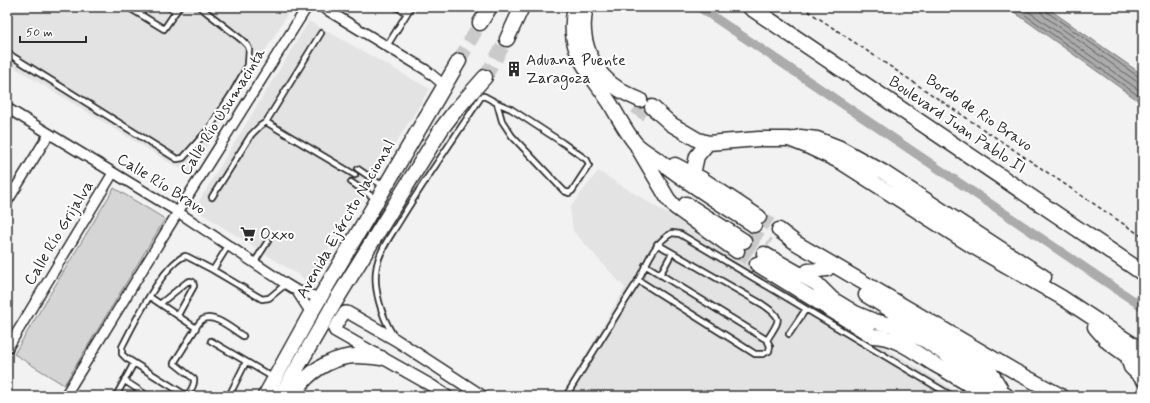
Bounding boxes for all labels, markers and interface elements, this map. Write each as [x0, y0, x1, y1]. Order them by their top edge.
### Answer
scale bar [20, 18, 86, 44]
text: 50 m [26, 25, 53, 41]
street label: Calle Río Usumacinta [175, 44, 271, 180]
place label: Aduana Puente Zaragoza [526, 50, 626, 90]
building icon: Aduana Puente Zaragoza [505, 60, 523, 78]
street label: Bordo de Rio Bravo [922, 69, 1037, 157]
street label: Boulevard Juan Pablo II [884, 71, 1030, 179]
street label: Avenida Ejército Nacional [292, 136, 400, 302]
street label: Calle Río Bravo [113, 148, 209, 220]
street label: Calle Río Grijalva [19, 177, 99, 289]
place label: Oxxo [260, 224, 294, 245]
supermarket icon: Oxxo [239, 225, 257, 243]

